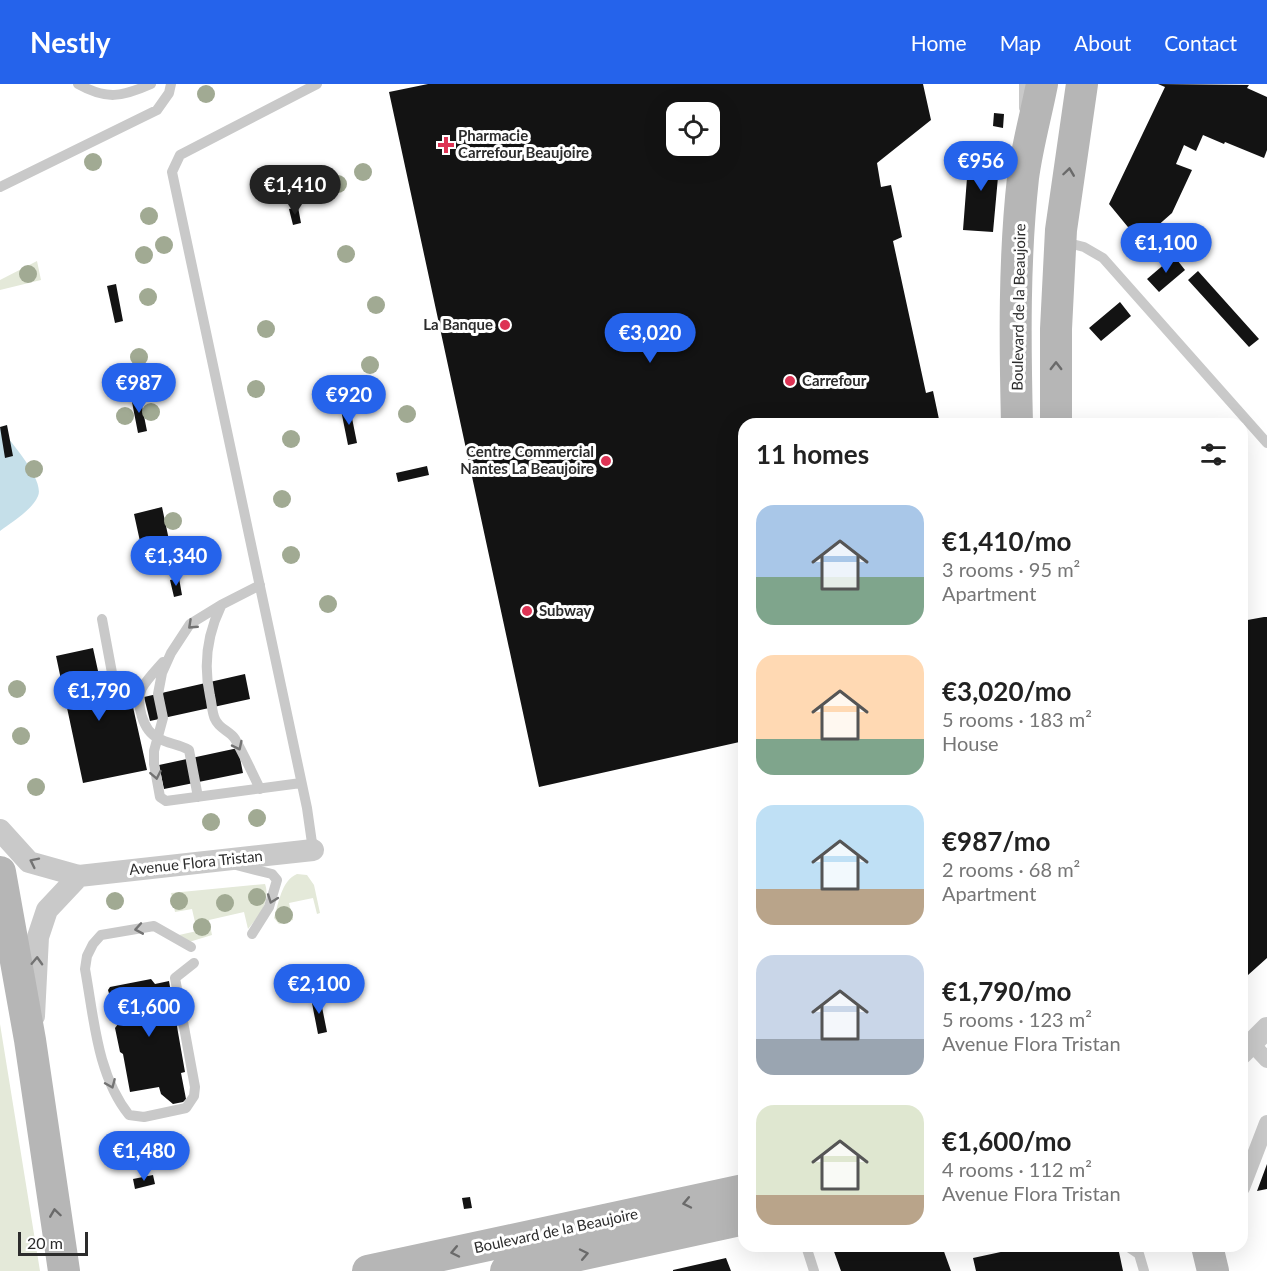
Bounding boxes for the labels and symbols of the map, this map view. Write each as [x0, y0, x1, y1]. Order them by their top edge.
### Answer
place label: Pharmacie Carrefour Beaujoire [458, 126, 589, 161]
marker: Pharmacie Carrefour Beaujoire [439, 138, 453, 152]
pin: €956 [945, 141, 1017, 192]
pin: €1,410 [246, 165, 344, 216]
one-way arrow [1062, 167, 1074, 176]
street label: Boulevard de la Beaujoire [1008, 223, 1028, 391]
pin: €1,100 [1117, 223, 1215, 274]
pin: €3,020 [601, 313, 699, 364]
place label: La Banque [423, 315, 493, 333]
marker: La Banque [498, 318, 512, 332]
one-way arrow [1050, 362, 1062, 371]
pin: €987 [103, 363, 175, 414]
place label: Carrefour [802, 371, 867, 389]
marker: Carrefour [783, 374, 797, 388]
pin: €920 [313, 375, 385, 426]
place label: Centre Commercial Nantes La Beaujoire [460, 442, 594, 477]
marker: Centre Commercial Nantes La Beaujoire [599, 454, 613, 468]
pin: €1,340 [127, 536, 225, 587]
place label: Subway [539, 601, 591, 619]
marker: Subway [520, 604, 534, 618]
one-way arrow [189, 618, 199, 629]
pin: €1,790 [50, 671, 148, 722]
one-way arrow [231, 739, 242, 750]
one-way arrow [149, 770, 162, 780]
street label: Avenue Flora Tristan [128, 846, 263, 878]
one-way arrow [29, 857, 40, 869]
one-way arrow [267, 893, 279, 904]
one-way arrow [134, 922, 143, 934]
one-way arrow [31, 956, 44, 965]
pin: €2,100 [270, 964, 368, 1015]
pin: €1,600 [100, 987, 198, 1038]
one-way arrow [104, 1078, 116, 1089]
pin: €1,480 [95, 1131, 193, 1182]
one-way arrow [682, 1196, 692, 1209]
street label: Boulevard de la Beaujoire [472, 1204, 640, 1256]
one-way arrow [50, 1208, 62, 1218]
scale bar [18, 1229, 88, 1256]
one-way arrow [450, 1245, 460, 1258]
one-way arrow [579, 1248, 589, 1261]

